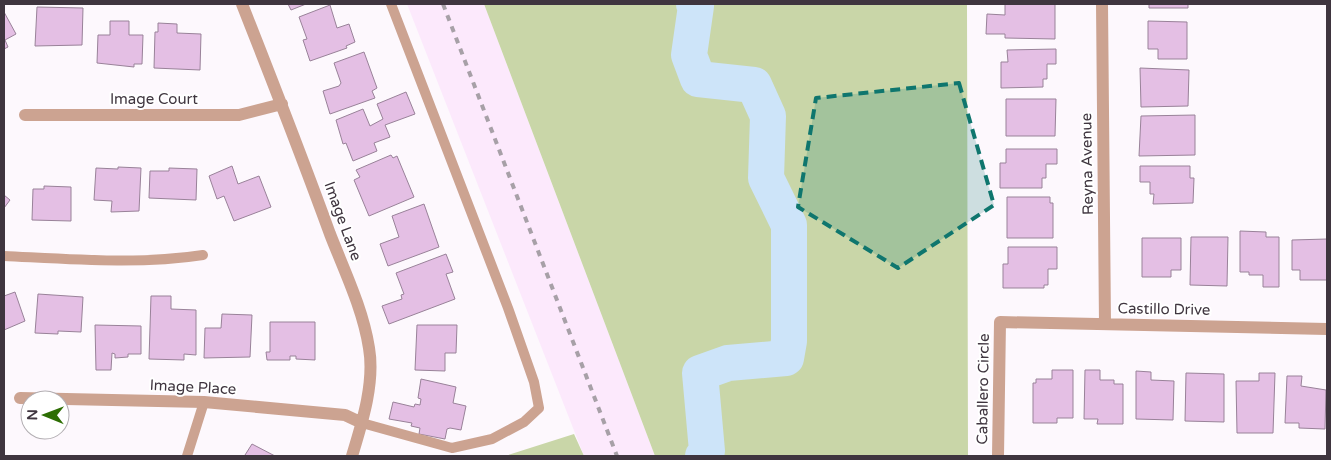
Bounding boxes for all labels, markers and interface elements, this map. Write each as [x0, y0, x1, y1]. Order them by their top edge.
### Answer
street label: Image Court [110, 90, 198, 108]
street label: Reyna Avenue [1077, 113, 1097, 215]
street label: Image Lane [320, 179, 366, 263]
street label: Castillo Drive [1117, 299, 1211, 319]
street label: Caballero Circle [973, 333, 993, 445]
street label: Image Place [149, 376, 237, 398]
north arrow [20, 390, 70, 440]
text: N [24, 409, 41, 421]

